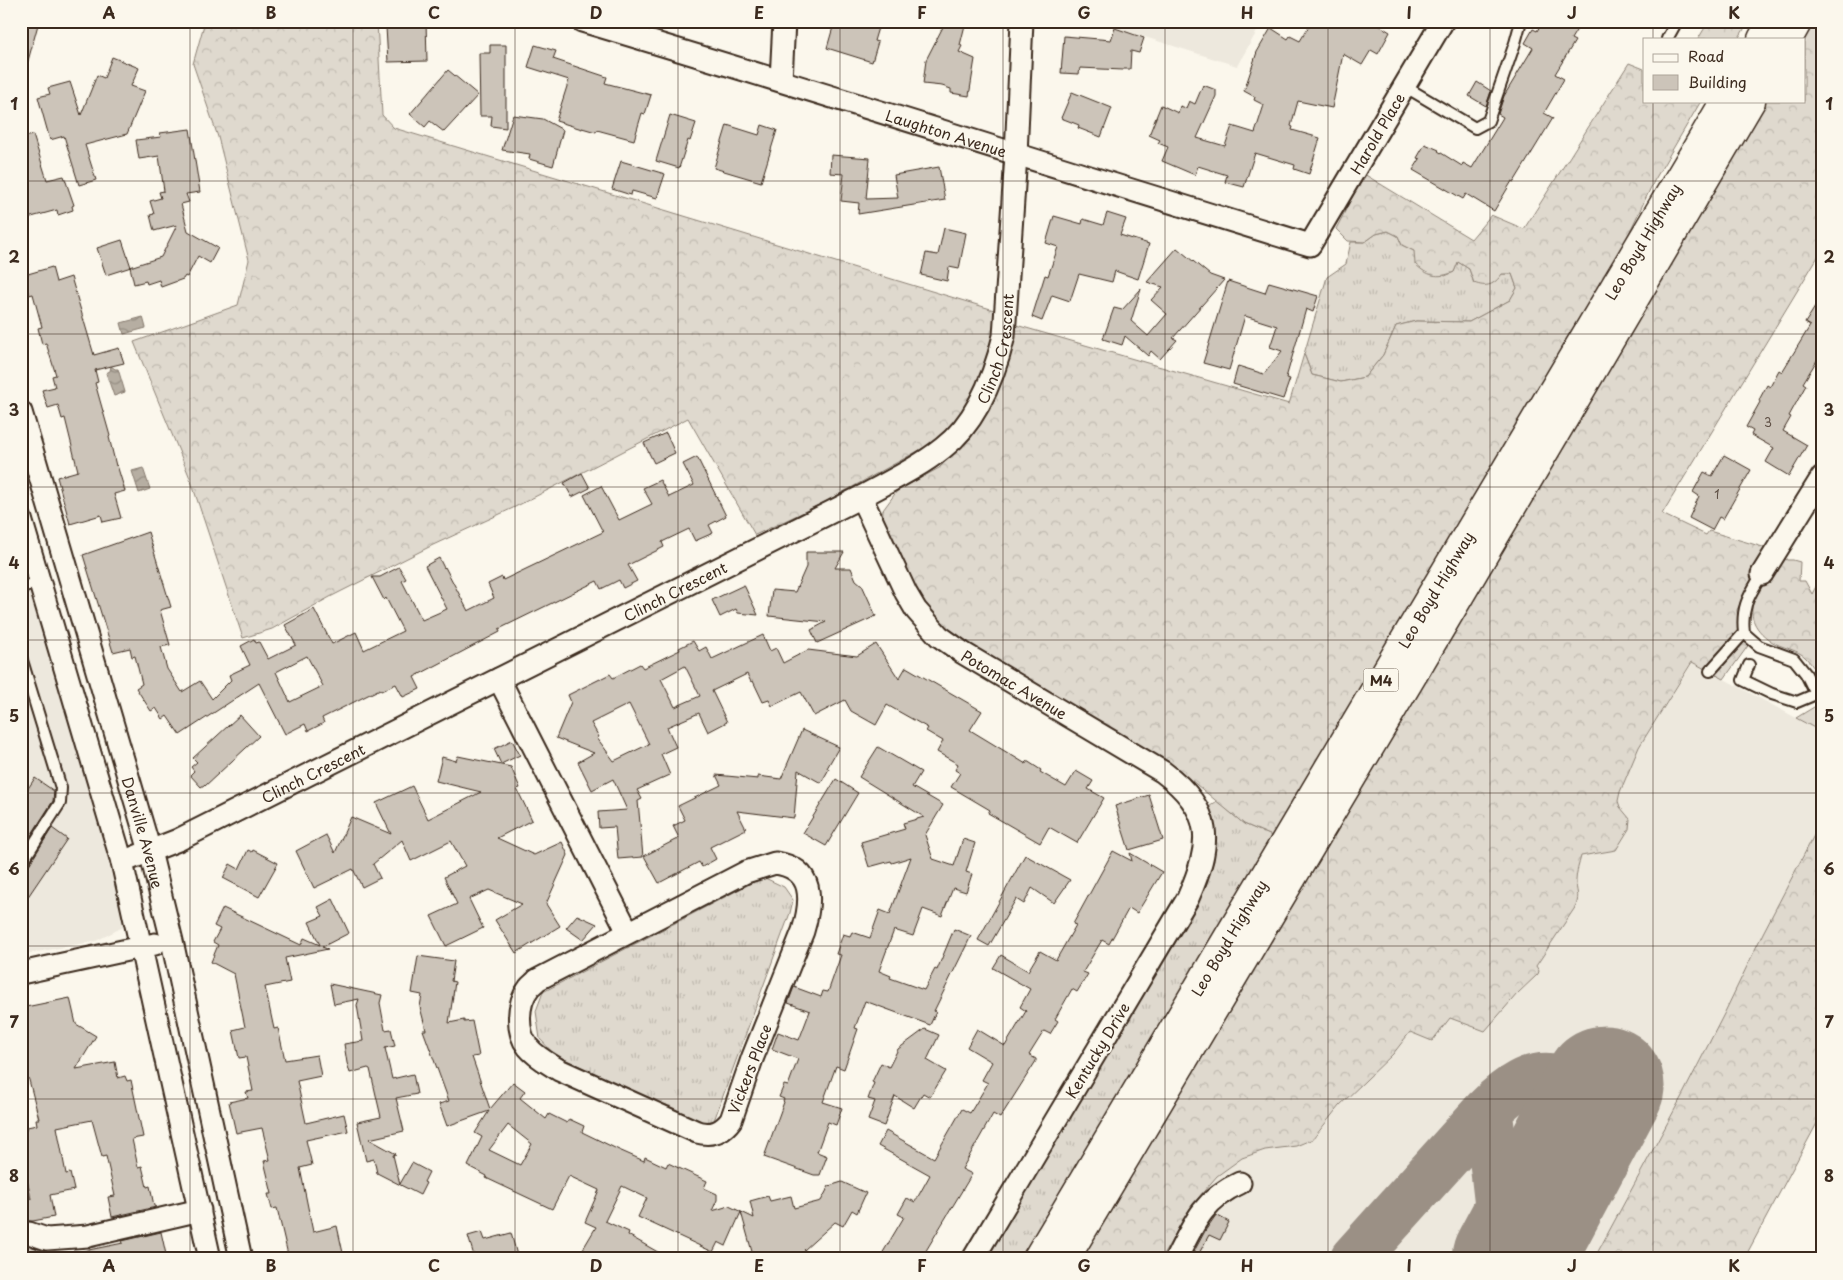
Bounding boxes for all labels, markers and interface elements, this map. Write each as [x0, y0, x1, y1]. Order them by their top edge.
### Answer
text: A [103, 0, 116, 24]
text: B [266, 0, 277, 24]
text: C [428, 0, 440, 24]
text: D [590, 0, 602, 24]
text: E [754, 0, 764, 24]
text: F [917, 0, 927, 24]
text: G [1077, 0, 1091, 24]
text: H [1241, 0, 1253, 24]
text: I [1406, 0, 1412, 24]
text: J [1567, 0, 1577, 24]
text: K [1728, 0, 1740, 24]
legend [1643, 38, 1806, 102]
text: Road [1688, 44, 1724, 67]
text: Building [1688, 70, 1747, 93]
street label: Harold Place [1343, 88, 1410, 178]
text: 1 [10, 91, 18, 115]
text: 1 [1825, 91, 1833, 115]
street label: Laughton Avenue [883, 103, 1010, 162]
street label: Leo Boyd Highway [1598, 178, 1685, 304]
text: 2 [8, 244, 20, 268]
text: 2 [1823, 244, 1835, 268]
street label: Clinch Crescent [970, 293, 1018, 407]
text: 3 [9, 397, 19, 421]
text: 3 [1824, 397, 1834, 421]
house number: 3 [1764, 413, 1772, 431]
house number: 1 [1714, 485, 1720, 503]
street label: Leo Boyd Highway [1391, 527, 1479, 652]
text: 4 [9, 550, 20, 574]
text: 4 [1824, 550, 1835, 574]
street label: Clinch Crescent [619, 555, 730, 626]
street label: Potomac Avenue [957, 643, 1072, 724]
road number: M4 [1364, 668, 1398, 692]
text: 5 [9, 703, 19, 727]
text: 5 [1824, 703, 1834, 727]
street label: Clinch Crescent [257, 737, 368, 808]
street label: Danville Avenue [117, 774, 170, 891]
text: 6 [8, 856, 20, 880]
text: 6 [1823, 856, 1835, 880]
street label: Leo Boyd Highway [1184, 875, 1272, 1000]
street label: Kentucky Drive [1059, 998, 1135, 1102]
text: 7 [9, 1009, 19, 1033]
text: 7 [1824, 1009, 1834, 1033]
street label: Vickers Place [721, 1021, 777, 1117]
text: 8 [9, 1163, 19, 1187]
text: 8 [1824, 1163, 1834, 1187]
text: A [103, 1253, 116, 1277]
text: B [266, 1253, 277, 1277]
text: C [428, 1253, 440, 1277]
text: D [590, 1253, 602, 1277]
text: E [754, 1253, 764, 1277]
text: F [917, 1253, 927, 1277]
text: G [1077, 1253, 1091, 1277]
text: H [1241, 1253, 1253, 1277]
text: I [1406, 1253, 1412, 1277]
text: J [1567, 1253, 1577, 1277]
text: K [1728, 1253, 1740, 1277]

